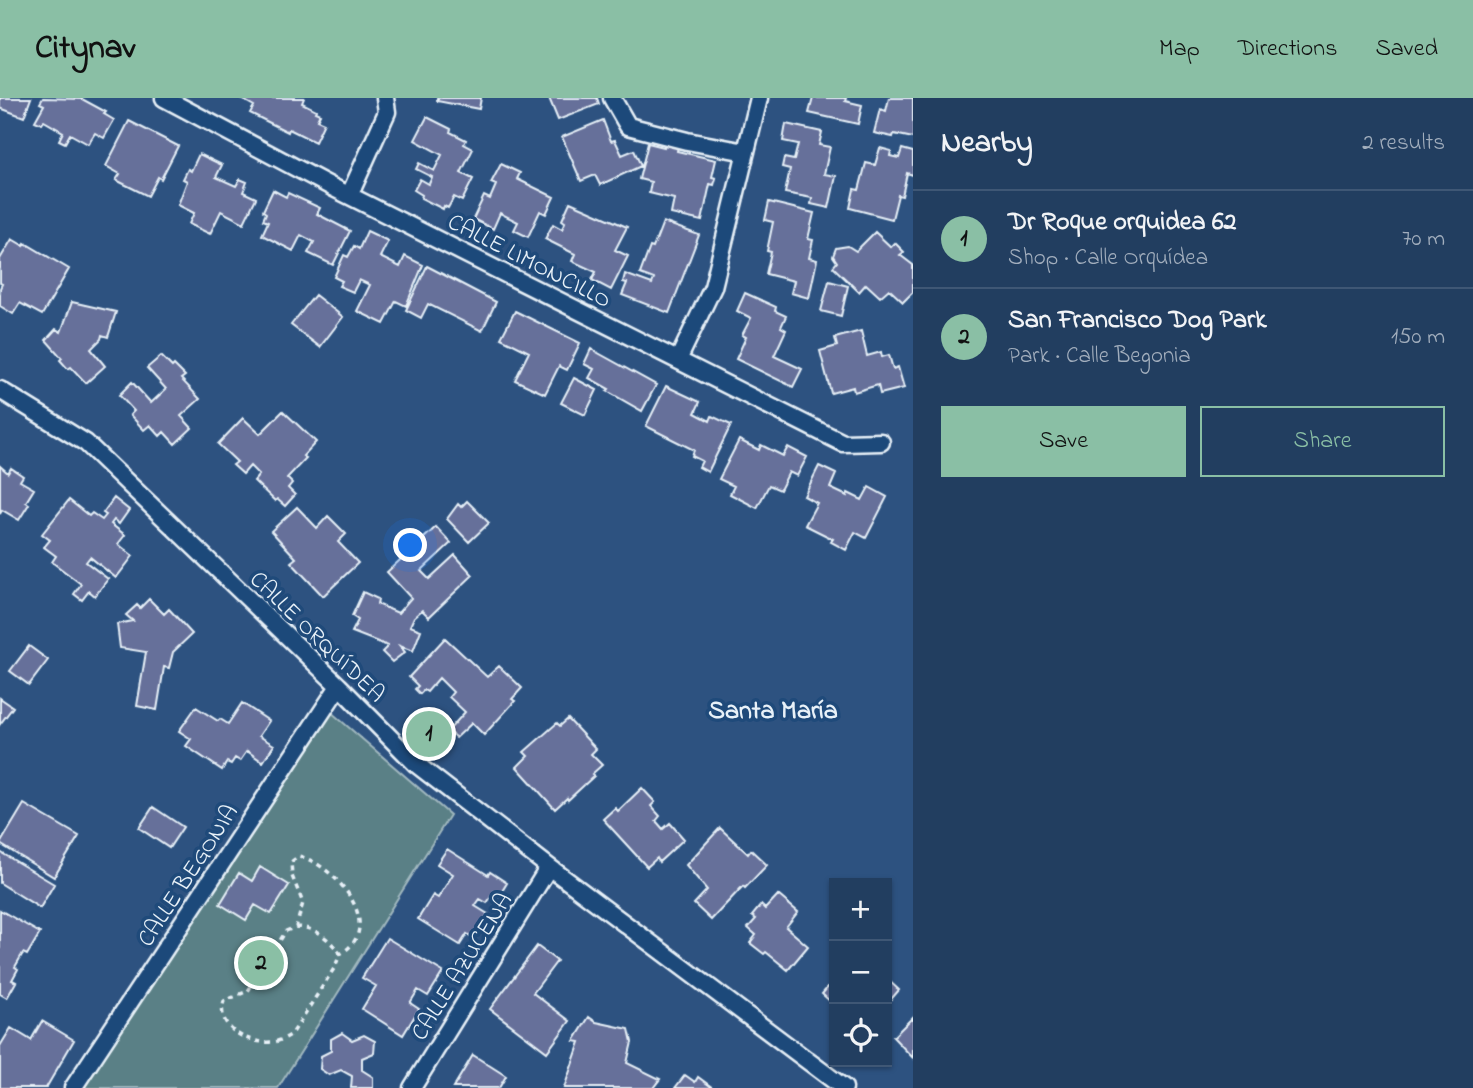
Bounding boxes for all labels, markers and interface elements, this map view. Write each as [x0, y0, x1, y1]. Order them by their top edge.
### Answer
text: Citynav [35, 25, 135, 73]
text: Map [1159, 32, 1200, 67]
text: Directions [1238, 32, 1337, 67]
text: Saved [1375, 32, 1438, 67]
text: Nearby [941, 122, 1033, 166]
text: 2 results [1362, 127, 1445, 160]
text: Dr Roque orquidea 62 [1008, 204, 1236, 242]
street label: CALLE LIMONCILLO [441, 206, 617, 319]
text: 1 [960, 223, 968, 256]
text: 70 m [1402, 223, 1445, 256]
text: Shop · Calle Orquídea [1008, 242, 1208, 275]
text: San Francisco Dog Park [1008, 302, 1267, 340]
text: 2 [958, 321, 970, 354]
text: 150 m [1391, 321, 1445, 354]
text: Park · Calle Begonia [1008, 340, 1191, 373]
button: Save [941, 406, 1186, 477]
button: Share [1200, 406, 1445, 477]
your location [393, 528, 427, 562]
street label: CALLE ORQUÍDEA [240, 564, 392, 712]
district label: Santa María [708, 693, 838, 731]
pin: 1 [406, 708, 452, 760]
street label: CALLE BEGONIA [130, 798, 248, 955]
map controls [829, 878, 892, 1067]
button: + [829, 878, 892, 941]
street label: CALLE AZUCENA [404, 887, 523, 1048]
pin: 2 [238, 937, 284, 989]
button: − [829, 941, 892, 1004]
button: locate [829, 1004, 892, 1067]

